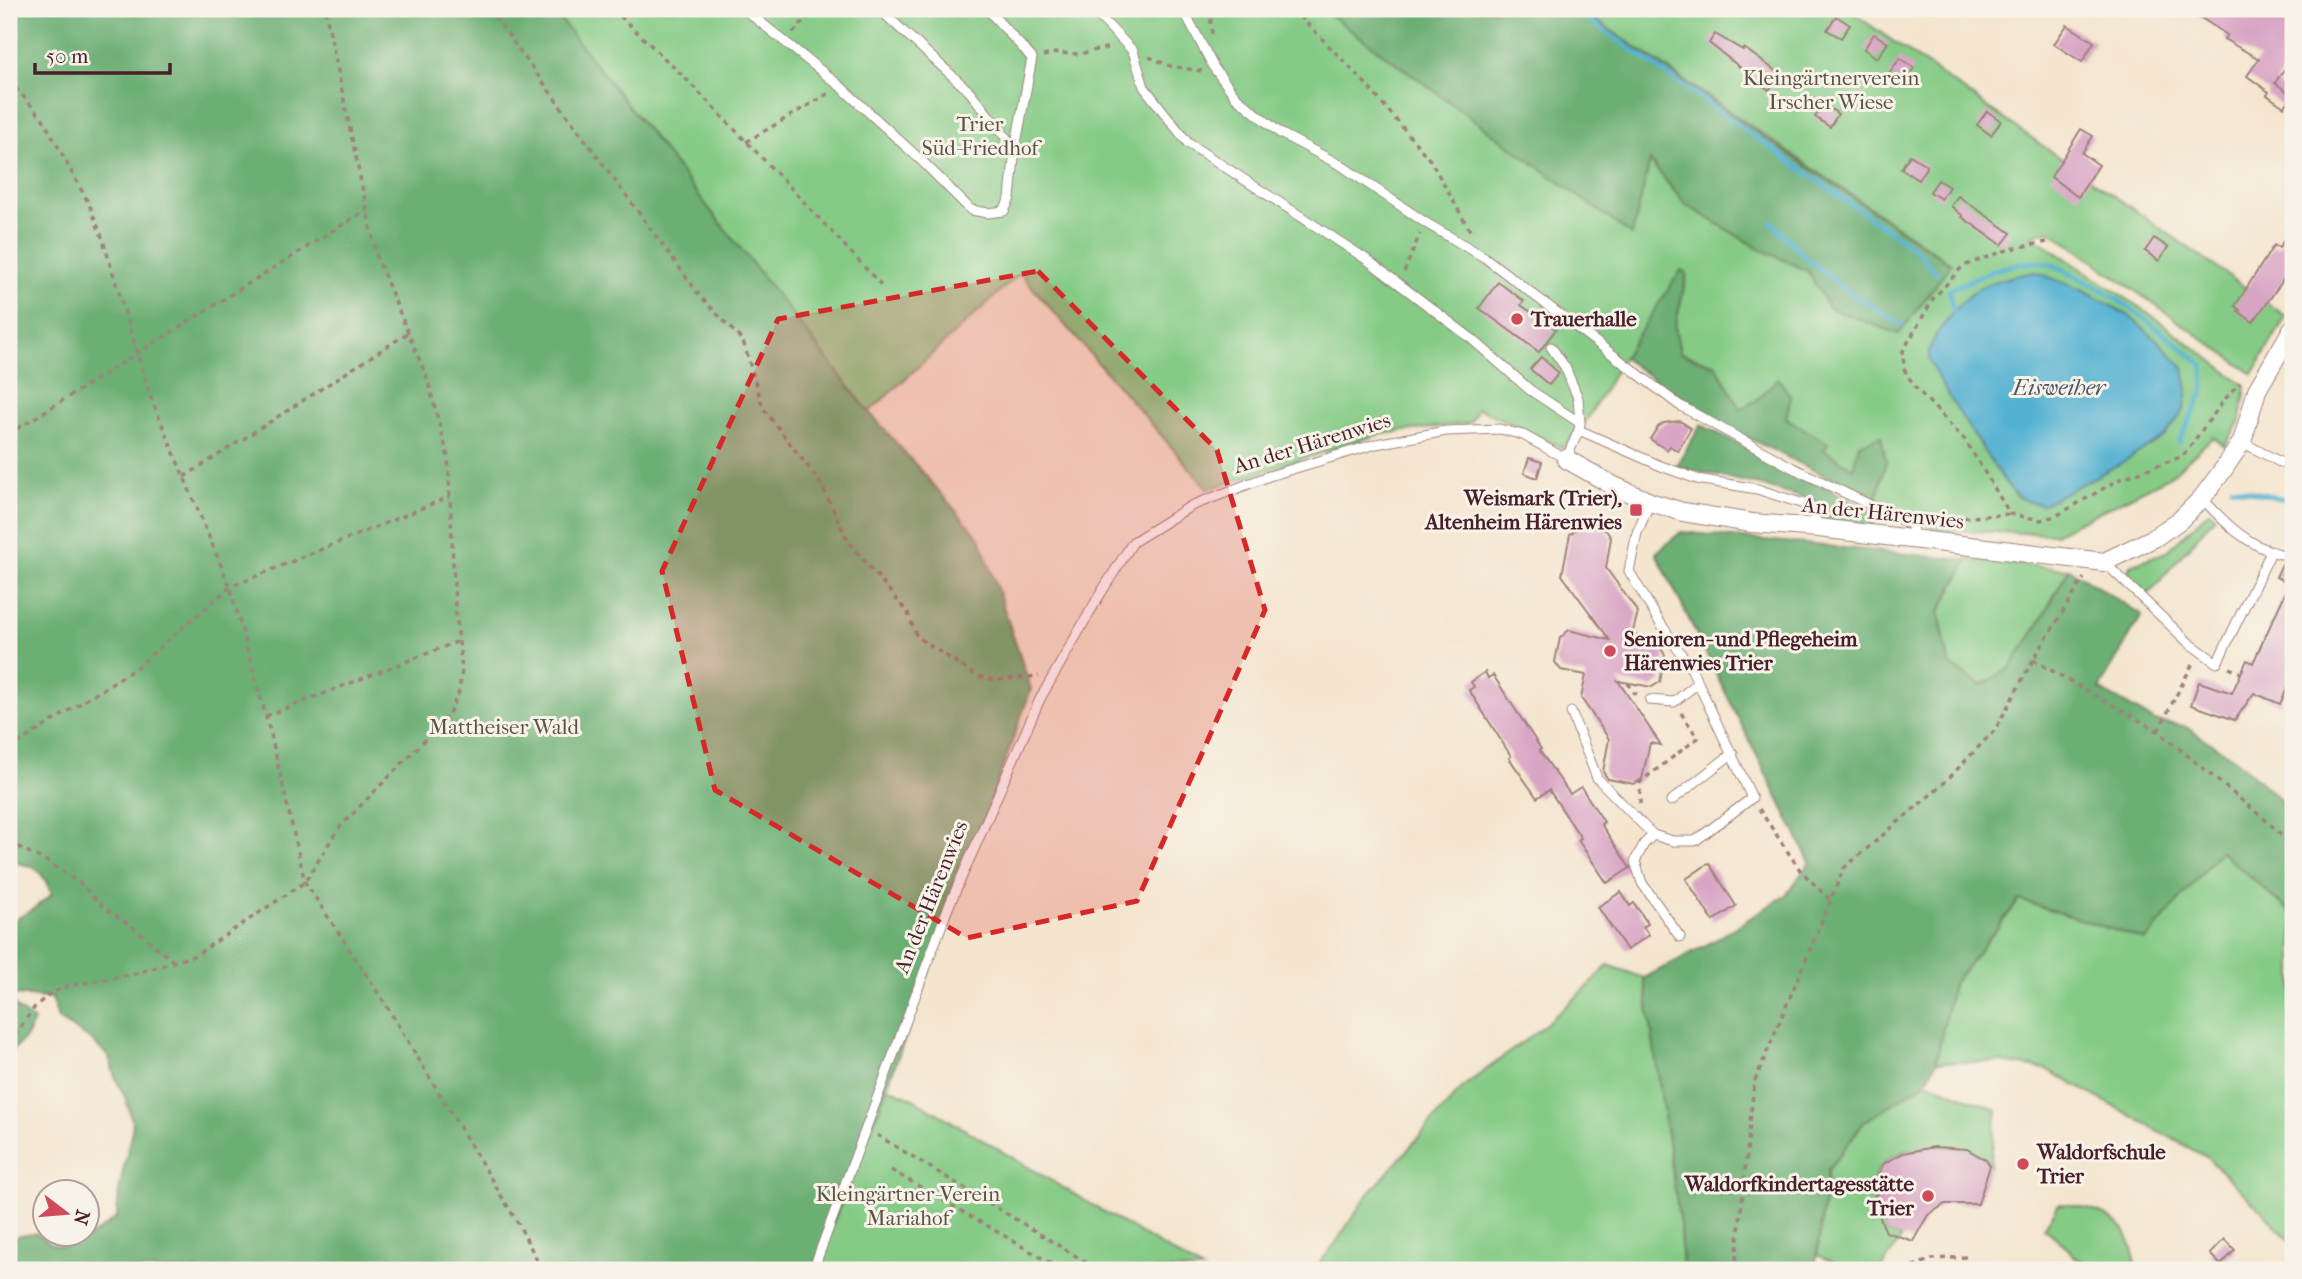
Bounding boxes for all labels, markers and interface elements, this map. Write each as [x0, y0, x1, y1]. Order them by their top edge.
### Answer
scale bar [35, 32, 170, 76]
text: 50 m [46, 44, 89, 68]
park label: Kleingärtnerverein Irscher Wiese [1743, 66, 1919, 114]
park label: Trier Süd-Friedhof [922, 112, 1042, 160]
place label: Trauerhalle [1530, 307, 1637, 331]
marker: Trauerhalle [1509, 311, 1525, 327]
water label: Eisweiher [2011, 374, 2107, 401]
street label: An der Härenwies [1230, 408, 1394, 479]
place label: Weismark (Trier), Altenheim Härenwies [1423, 486, 1622, 534]
street label: An der Härenwies [1800, 492, 1965, 533]
marker: Weismark (Trier), Altenheim Härenwies [1628, 502, 1644, 518]
place label: Senioren- und Pflegeheim Härenwies Trier [1624, 627, 1858, 675]
marker: Senioren- und Pflegeheim Härenwies Trier [1602, 643, 1618, 659]
park label: Mattheiser Wald [429, 715, 579, 739]
street label: An der Härenwies [889, 817, 973, 978]
place label: Waldorfschule Trier [2036, 1140, 2166, 1188]
marker: Waldorfschule Trier [2015, 1156, 2031, 1172]
place label: Waldorfkindertagesstätte Trier [1684, 1172, 1915, 1220]
north arrow [32, 1178, 102, 1248]
park label: Kleingärtner-Verein Mariahof [816, 1182, 1000, 1230]
marker: Waldorfkindertagesstätte Trier [1920, 1188, 1936, 1204]
text: N [69, 1207, 94, 1228]

